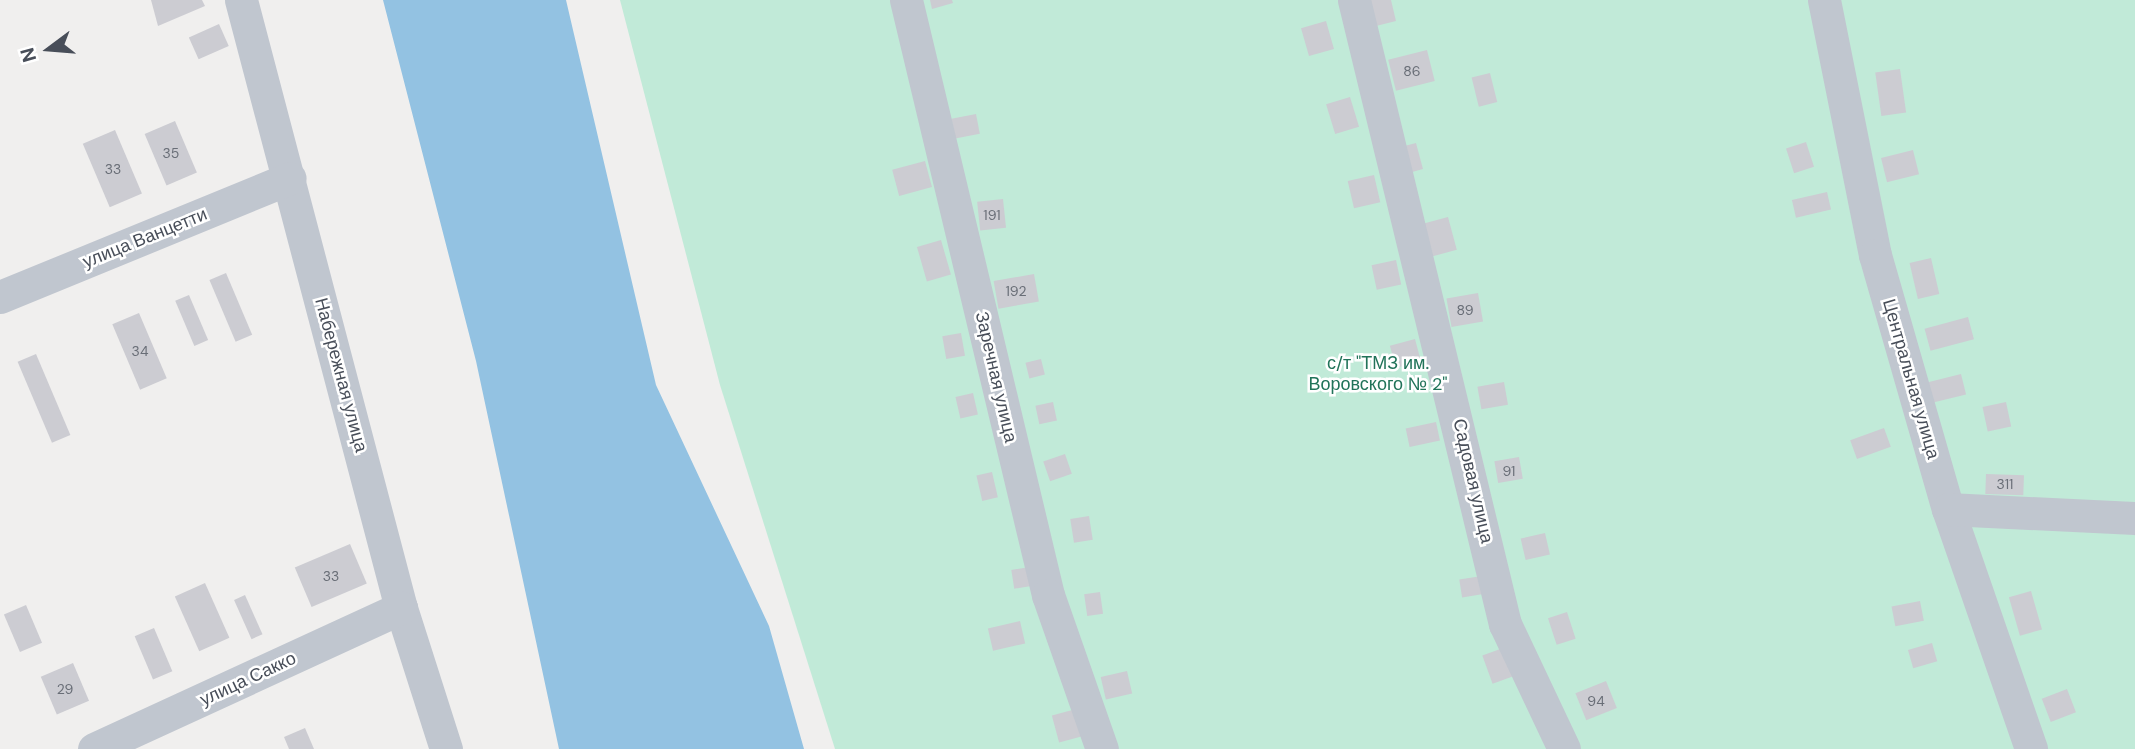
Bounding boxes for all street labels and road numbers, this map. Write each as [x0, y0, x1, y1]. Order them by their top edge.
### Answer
street label: улица Ванцетти [80, 203, 210, 273]
street label: Набережная улица [310, 295, 372, 455]
street label: Центральная улица [1878, 297, 1944, 461]
street label: Заречная улица [970, 309, 1022, 445]
street label: Садовая улица [1448, 417, 1498, 545]
street label: улица Сакко [197, 647, 299, 711]

